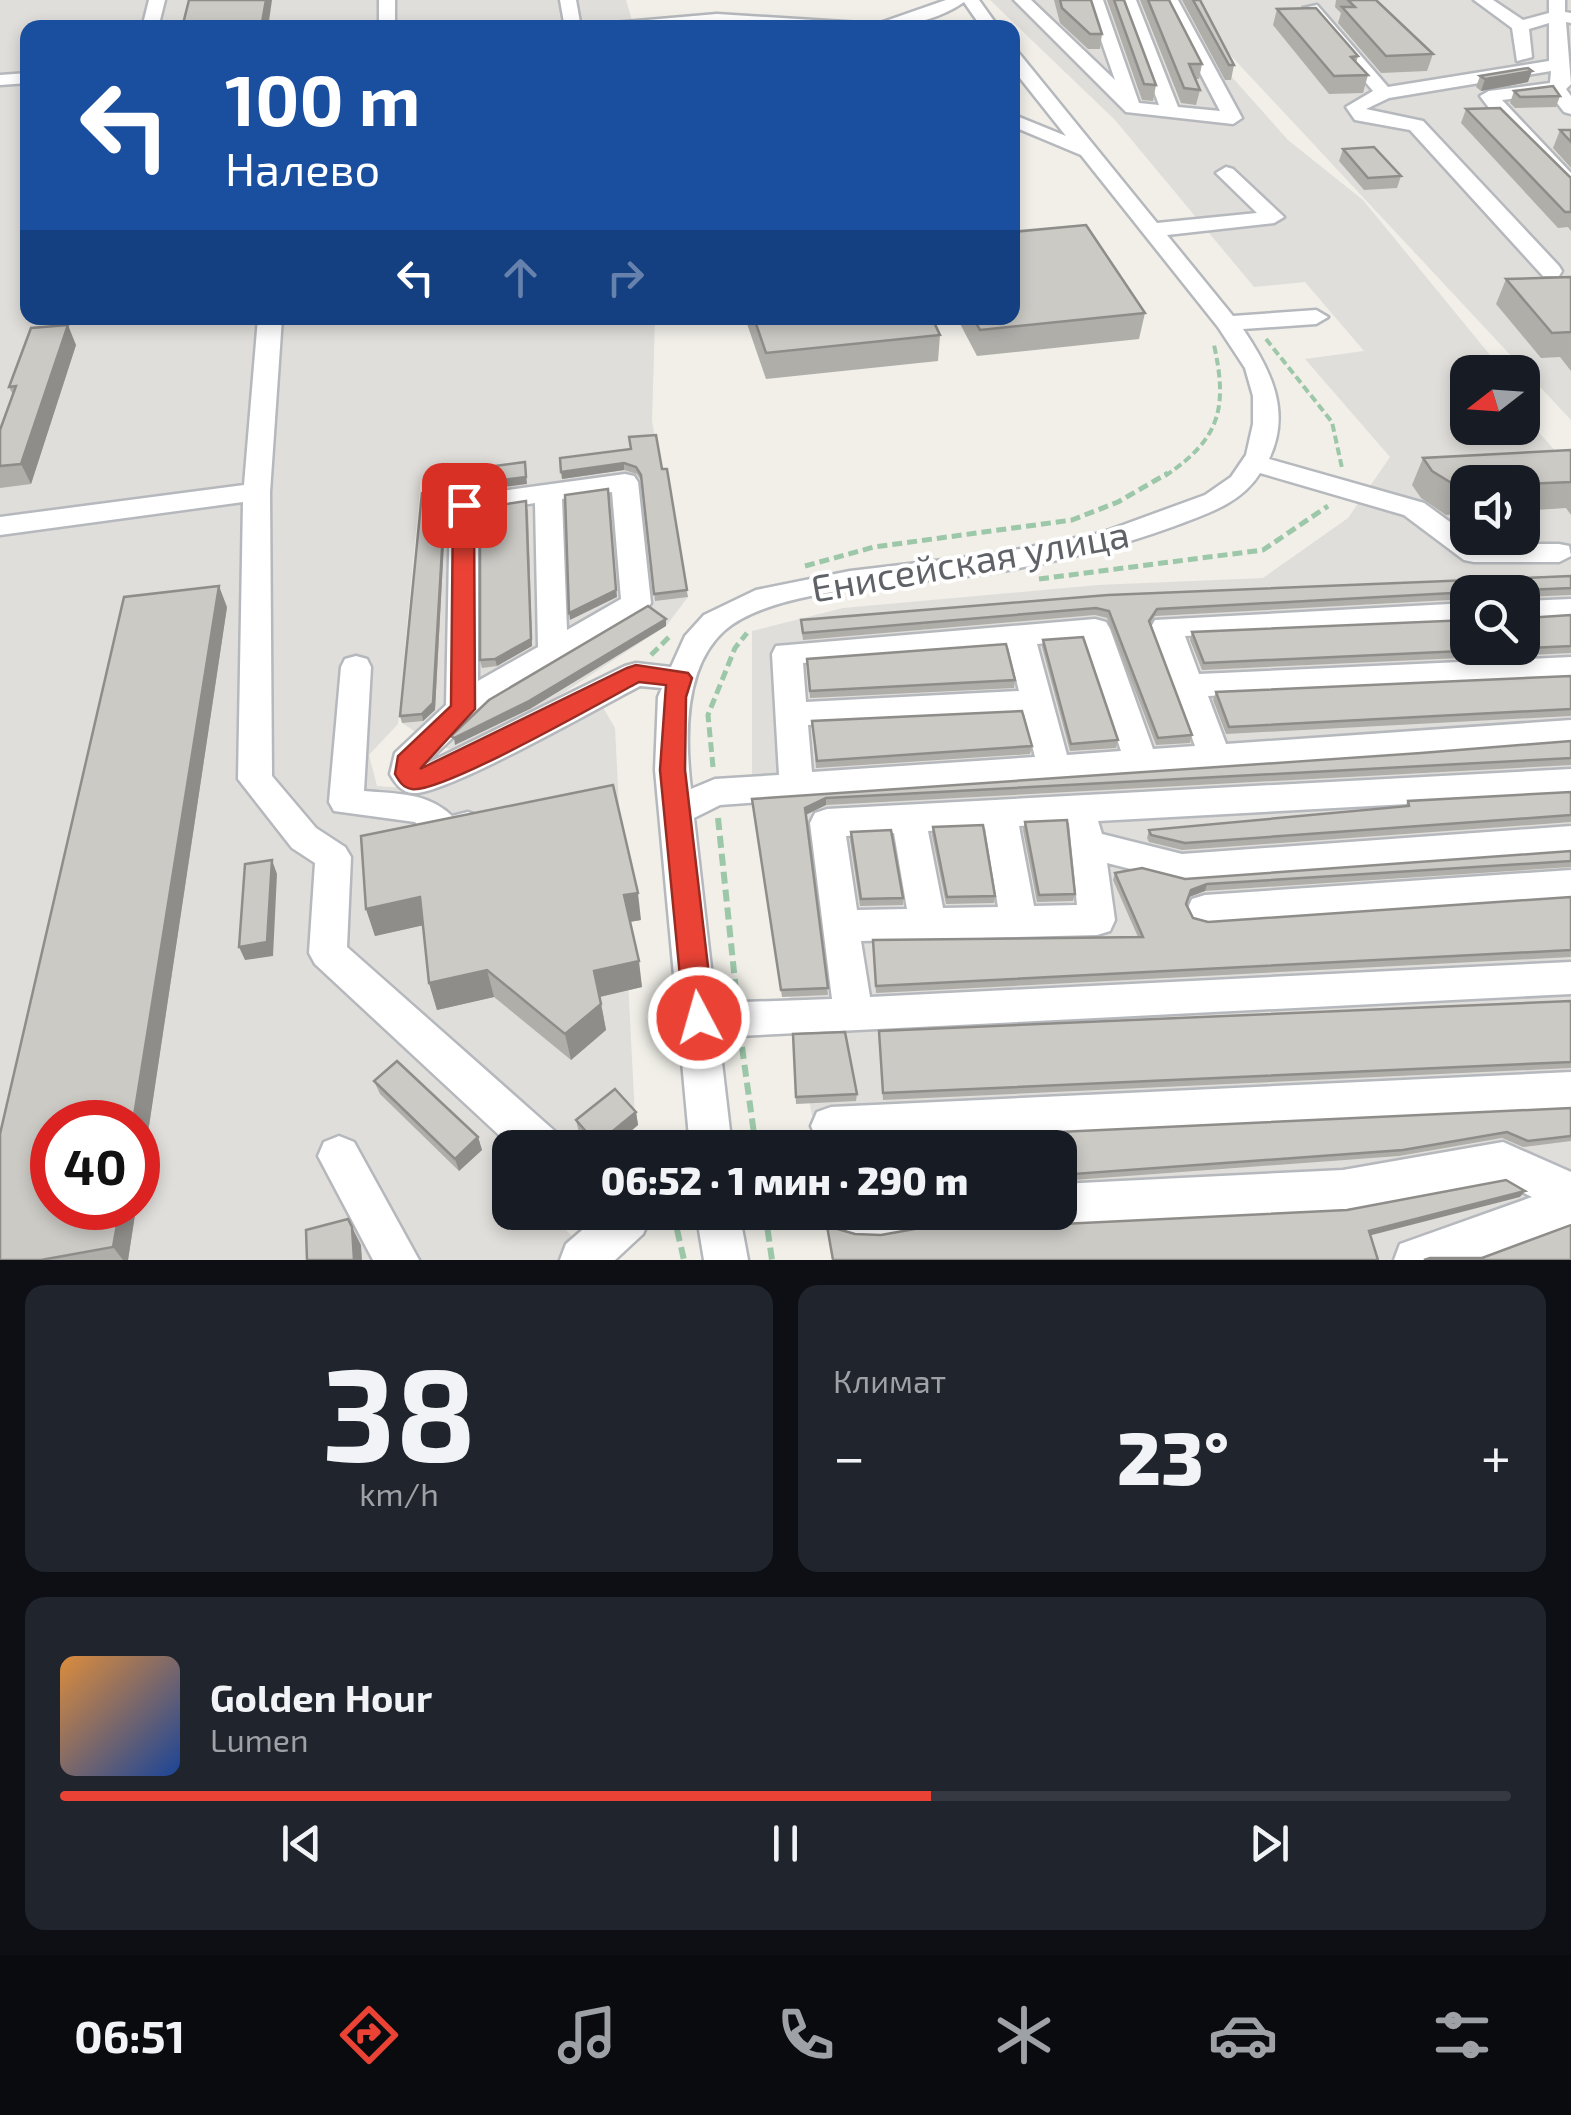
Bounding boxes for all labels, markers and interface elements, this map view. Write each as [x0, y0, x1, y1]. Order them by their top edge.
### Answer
text: 100 m [225, 56, 420, 140]
icon: left [60, 60, 190, 190]
text: Налево [225, 141, 380, 195]
icon: left [388, 250, 443, 305]
icon: ahead [493, 250, 548, 305]
icon: right [598, 250, 653, 305]
north arrow [1450, 355, 1540, 445]
map controls [1450, 355, 1540, 665]
pin [422, 463, 507, 548]
button: sound [1450, 465, 1540, 555]
icon: arrive [437, 478, 492, 533]
street label: Енисейская улица [807, 509, 1133, 611]
button: search [1450, 575, 1540, 665]
position arrow [647, 966, 751, 1070]
speed limit sign: 40 [30, 1100, 160, 1230]
text: 06:52 · 1 мин · 290 m [601, 1157, 968, 1203]
text: 38 [322, 1331, 476, 1487]
text: Климат [833, 1361, 946, 1399]
text: 23° [1117, 1410, 1229, 1500]
text: − [833, 1422, 865, 1488]
text: + [1481, 1422, 1511, 1488]
text: km/h [359, 1474, 439, 1512]
text: Golden Hour [210, 1674, 432, 1720]
text: Lumen [210, 1720, 309, 1758]
icon: previous [274, 1816, 329, 1871]
icon: pause [758, 1816, 813, 1871]
icon: next [1242, 1816, 1297, 1871]
icon: directions [334, 2000, 404, 2070]
icon: music [552, 2000, 622, 2070]
icon: phone [771, 2000, 841, 2070]
icon: climate [989, 2000, 1059, 2070]
icon: car [1208, 2000, 1278, 2070]
icon: filters [1427, 2000, 1497, 2070]
text: 06:51 [74, 2008, 185, 2062]

